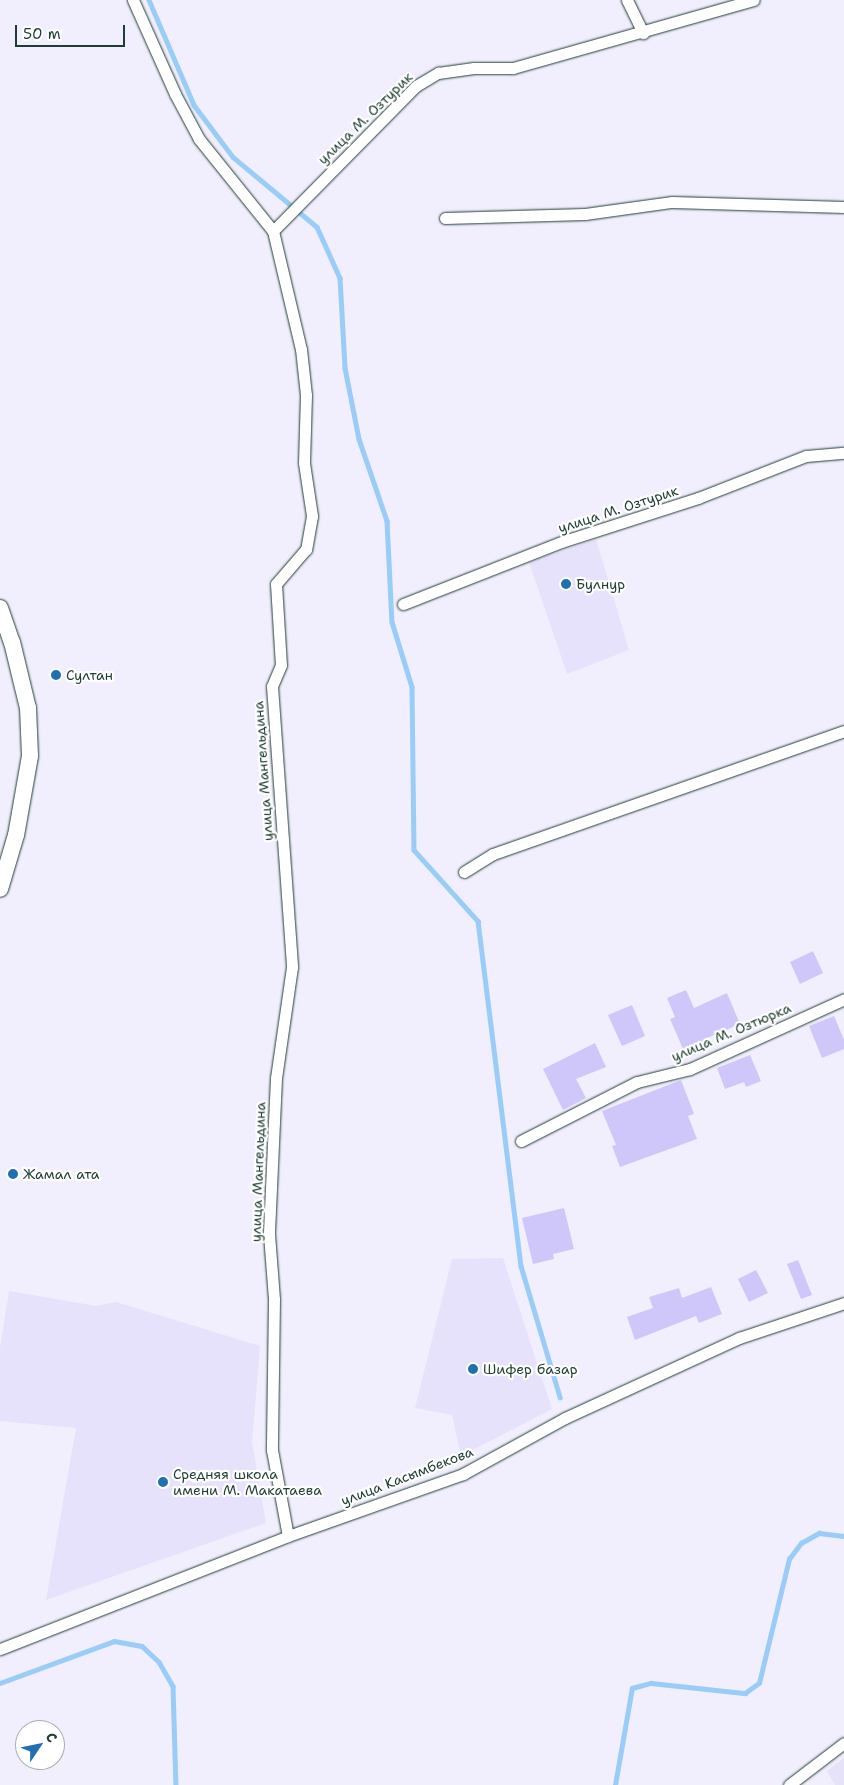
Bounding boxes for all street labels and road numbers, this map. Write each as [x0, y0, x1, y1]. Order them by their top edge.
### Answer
street label: улица М. Озтурик [314, 68, 416, 168]
street label: улица М. Озтурик [556, 482, 680, 536]
street label: улица Мангельдина [250, 700, 276, 842]
street label: улица М. Озтюрка [669, 999, 793, 1065]
street label: улица Мангельдина [247, 1102, 269, 1242]
street label: улица Касымбекова [339, 1443, 475, 1509]

